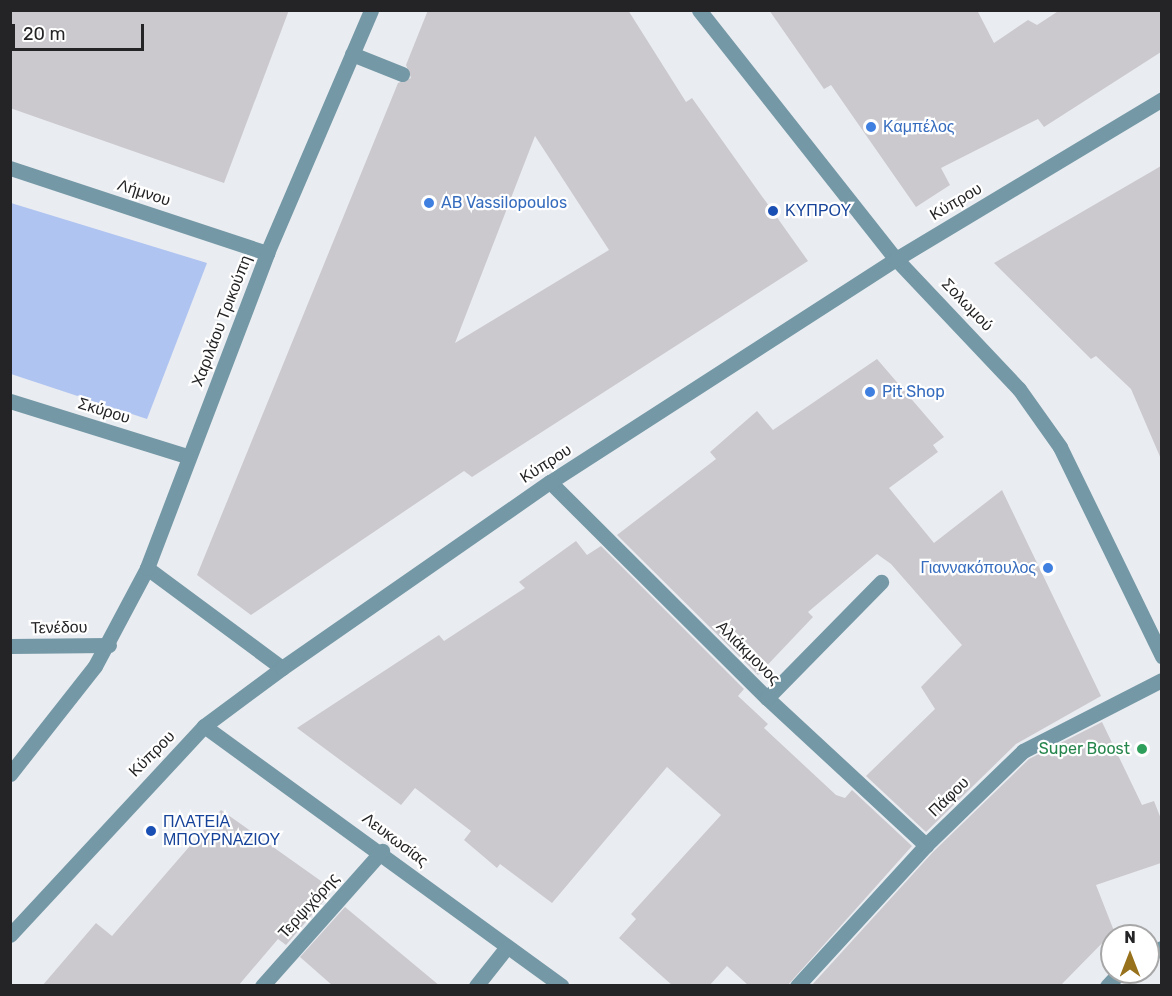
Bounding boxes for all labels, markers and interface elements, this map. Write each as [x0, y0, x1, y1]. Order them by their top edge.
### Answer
scale bar [15, 12, 147, 50]
text: 20 m [23, 23, 65, 45]
place label: Καμπέλος [883, 117, 954, 137]
marker: Καμπέλος [864, 120, 878, 134]
street label: Λήμνου [115, 175, 173, 211]
street label: Κύπρου [927, 179, 985, 225]
place label: AB Vassilopoulos [441, 193, 568, 213]
marker: AB Vassilopoulos [422, 196, 436, 210]
place label: ΚΥΠΡΟΥ [785, 201, 851, 221]
marker: ΚΥΠΡΟΥ [766, 204, 780, 218]
street label: Χαριλάου Τρικούπη [188, 253, 256, 389]
street label: Σολωμού [937, 275, 997, 335]
place label: Pit Shop [882, 382, 945, 402]
marker: Pit Shop [863, 385, 877, 399]
street label: Σκύρου [76, 394, 132, 428]
street label: Κύπρου [517, 440, 575, 488]
place label: Γιαννακόπουλος [921, 558, 1036, 578]
marker: Γιαννακόπουλος [1041, 561, 1055, 575]
street label: Αλιάκμονος [712, 617, 784, 689]
street label: Τενέδου [30, 618, 88, 638]
street label: Κύπρου [125, 727, 179, 781]
place label: Super Boost [1038, 739, 1130, 759]
marker: Super Boost [1135, 742, 1149, 756]
street label: Πάφου [925, 773, 973, 821]
street label: Λευκωσίας [358, 809, 432, 871]
place label: ΠΛΑΤΕΙΑ ΜΠΟΥΡΝΑΖΙΟΥ [163, 812, 280, 850]
marker: ΠΛΑΤΕΙΑ ΜΠΟΥΡΝΑΖΙΟΥ [144, 824, 158, 838]
street label: Τερψιχόρης [275, 869, 343, 943]
north arrow [1100, 924, 1160, 984]
text: N [1124, 928, 1136, 947]

